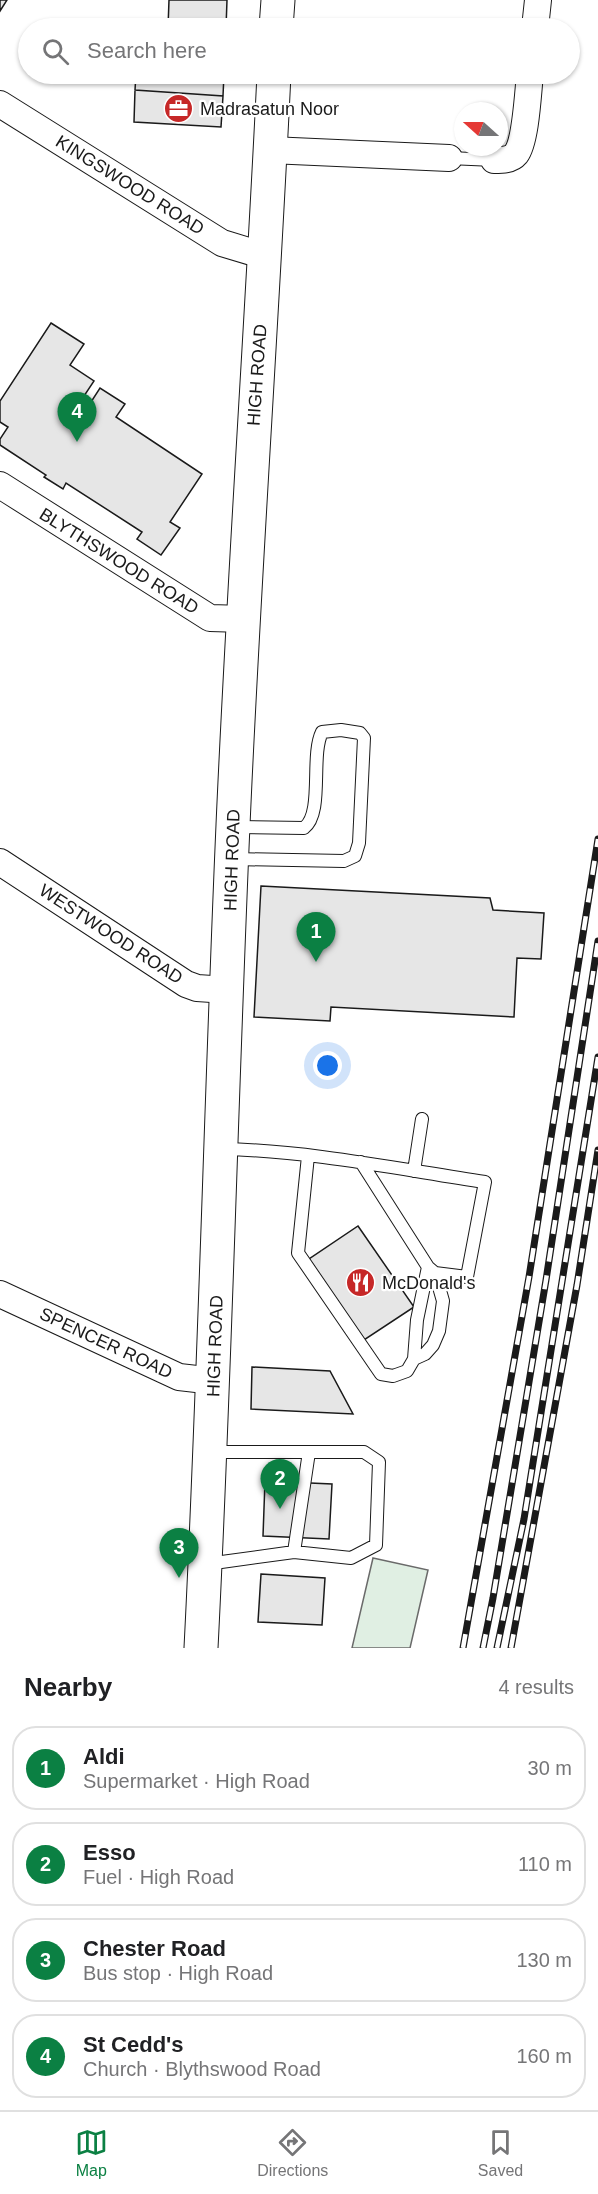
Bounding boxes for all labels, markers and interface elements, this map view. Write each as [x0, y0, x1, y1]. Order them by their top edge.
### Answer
search box [18, 18, 580, 84]
icon: search [39, 35, 72, 68]
text: Search here [87, 38, 207, 63]
office icon: Madrasatun Noor [163, 93, 195, 125]
place label: Madrasatun Noor [200, 99, 339, 119]
north arrow [454, 102, 508, 156]
street label: KINGSWOOD ROAD [52, 131, 208, 239]
street label: HIGH ROAD [243, 323, 271, 427]
pin: 4 [58, 392, 97, 442]
street label: BLYTHSWOOD ROAD [36, 504, 202, 618]
street label: HIGH ROAD [220, 809, 244, 911]
street label: WESTWOOD ROAD [36, 880, 186, 988]
pin: 1 [296, 912, 336, 962]
your location [313, 1051, 342, 1080]
restaurant icon: McDonald's [345, 1267, 377, 1299]
place label: McDonald's [382, 1273, 475, 1293]
street label: HIGH ROAD [203, 1295, 227, 1397]
street label: SPENCER ROAD [37, 1304, 175, 1382]
pin: 2 [260, 1460, 300, 1509]
pin: 3 [160, 1528, 198, 1578]
text: Nearby [24, 1672, 112, 1702]
text: 4 results [498, 1676, 574, 1698]
text: Aldi [83, 1744, 125, 1769]
text: 1 [40, 1757, 51, 1779]
text: 30 m [528, 1757, 572, 1779]
text: Supermarket · High Road [83, 1770, 310, 1792]
text: Esso [83, 1840, 136, 1865]
text: 2 [40, 1853, 51, 1875]
text: 110 m [518, 1853, 572, 1875]
text: Fuel · High Road [83, 1866, 234, 1888]
text: Chester Road [83, 1936, 226, 1961]
text: 3 [40, 1949, 51, 1971]
text: 130 m [516, 1949, 572, 1971]
text: Bus stop · High Road [83, 1962, 273, 1984]
text: St Cedd's [83, 2032, 184, 2057]
text: 4 [40, 2045, 51, 2067]
text: 160 m [516, 2045, 572, 2067]
text: Church · Blythswood Road [83, 2058, 321, 2080]
tab: Map [75, 2126, 108, 2180]
tab: Directions [257, 2126, 328, 2180]
tab: Saved [478, 2126, 523, 2180]

